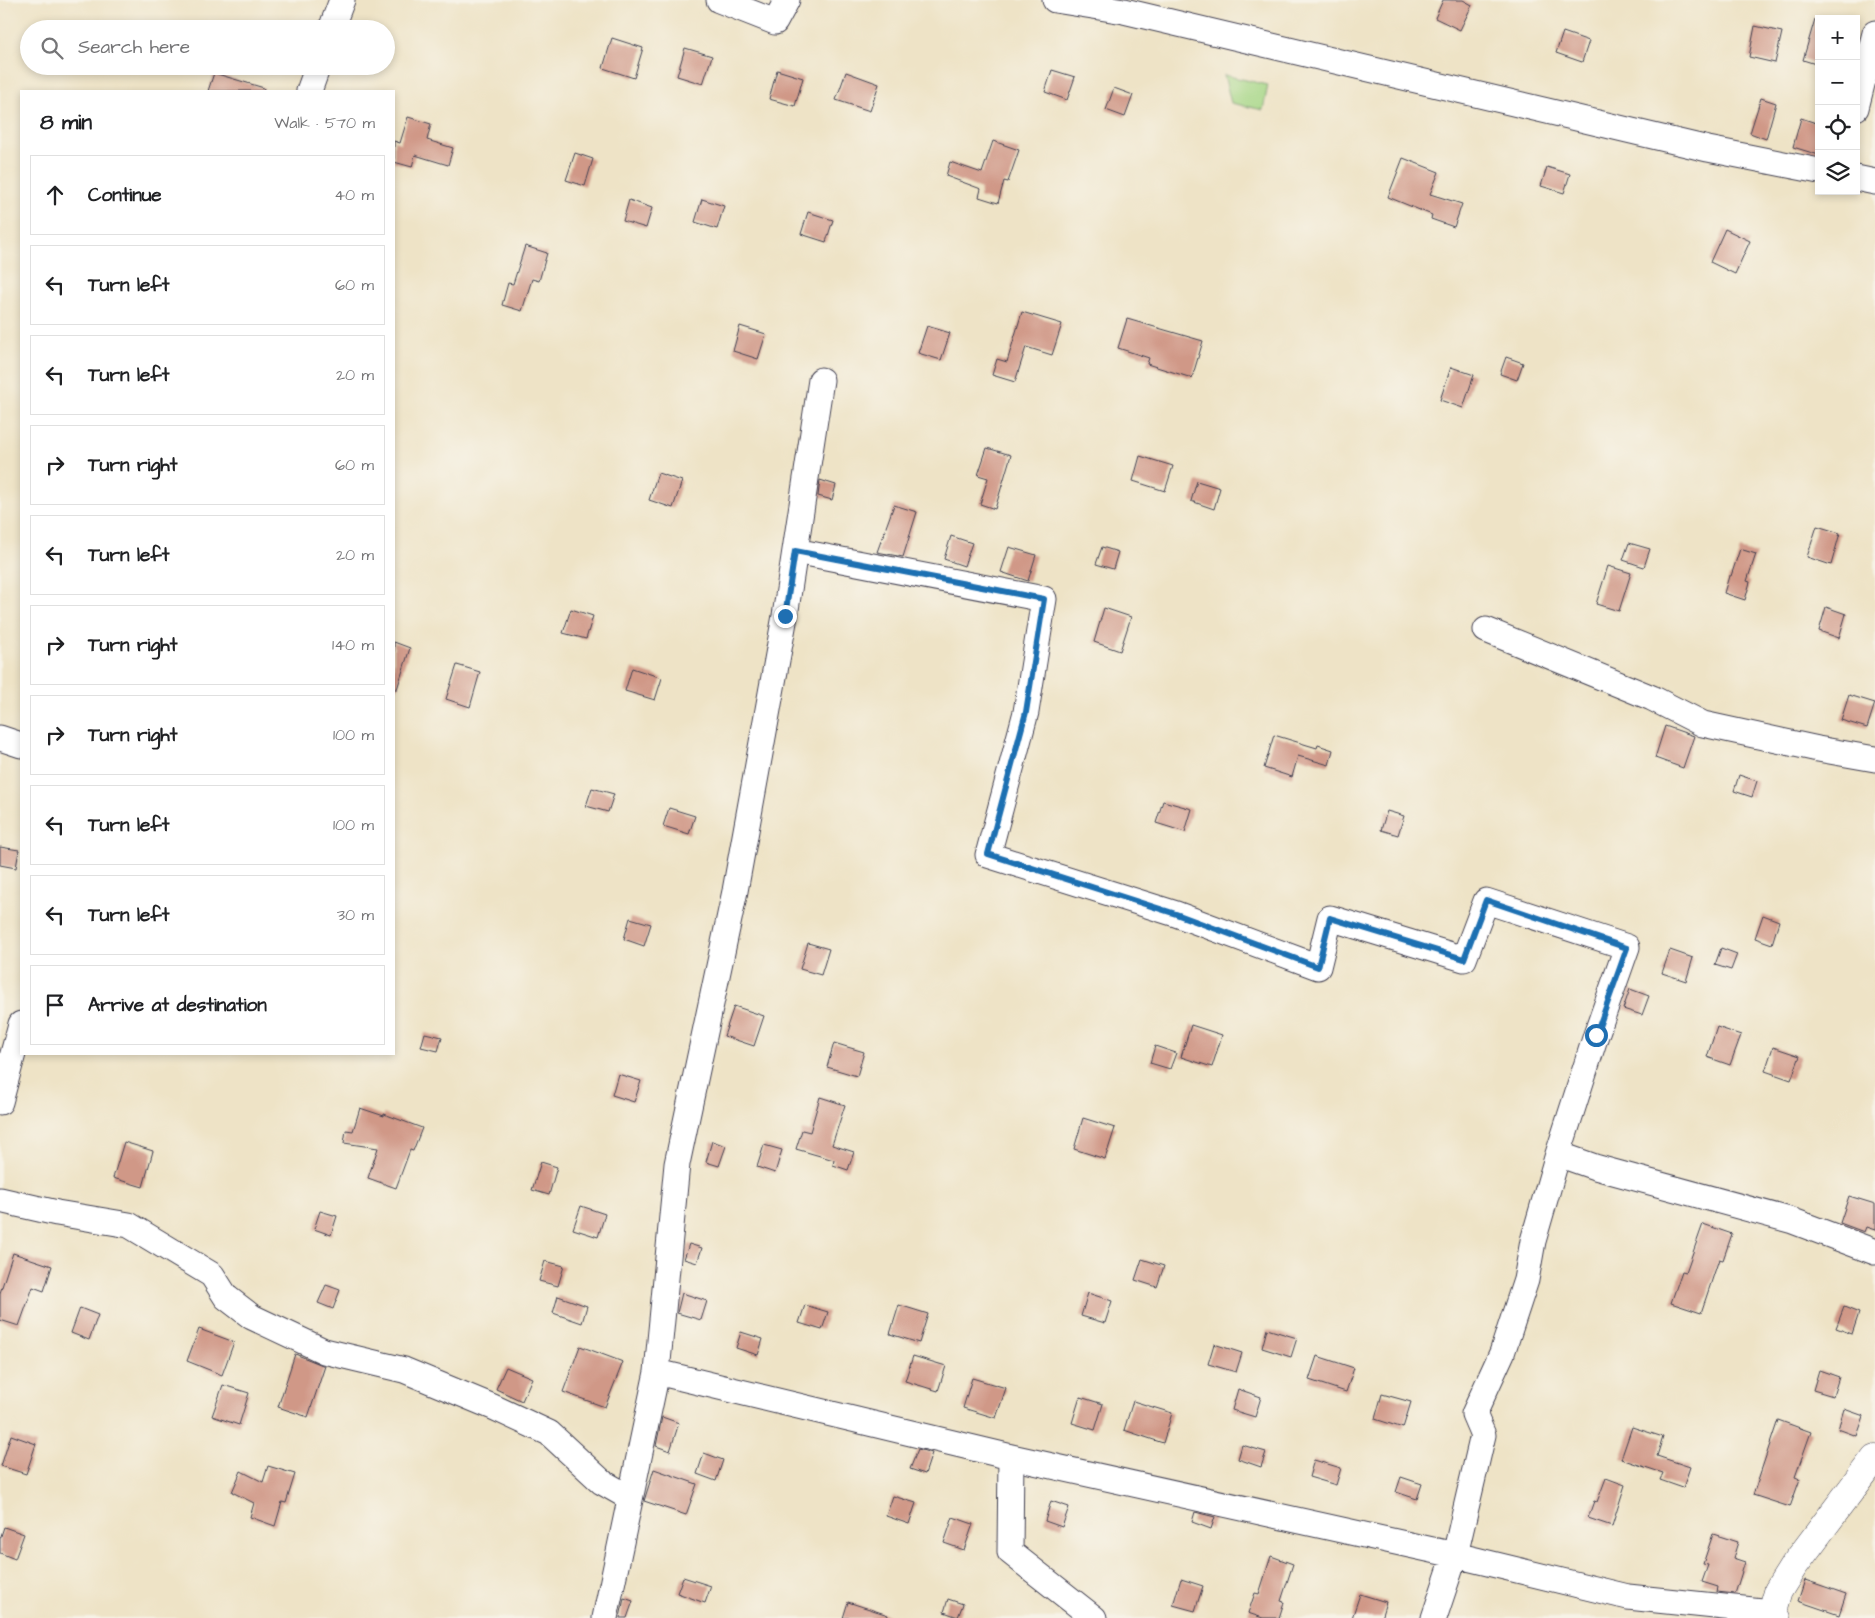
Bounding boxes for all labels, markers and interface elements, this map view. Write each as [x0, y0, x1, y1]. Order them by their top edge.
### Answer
map controls [1815, 15, 1860, 195]
button: + [1815, 15, 1860, 60]
search box [20, 20, 395, 75]
icon: search [38, 34, 66, 62]
text: Search here [78, 34, 190, 61]
button: − [1815, 60, 1860, 105]
button: locate [1815, 105, 1860, 150]
text: 8 min [40, 108, 92, 137]
text: Walk · 570 m [274, 112, 375, 134]
button: layers [1815, 150, 1860, 195]
icon: ahead [41, 181, 69, 209]
text: Continue [88, 182, 162, 209]
text: 40 m [334, 184, 374, 206]
icon: left [41, 271, 69, 299]
text: Turn left [88, 272, 169, 299]
text: 60 m [335, 274, 374, 296]
icon: left [41, 361, 69, 389]
text: Turn left [88, 362, 169, 389]
text: 20 m [336, 364, 374, 386]
icon: right [41, 451, 69, 479]
text: Turn right [88, 452, 177, 479]
text: 60 m [335, 454, 374, 476]
icon: left [41, 541, 69, 569]
text: Turn left [88, 542, 169, 569]
text: 20 m [336, 544, 374, 566]
route end [774, 605, 797, 628]
icon: right [41, 631, 69, 659]
text: Turn right [88, 632, 177, 659]
text: 140 m [332, 634, 374, 656]
icon: right [41, 721, 69, 749]
text: Turn right [88, 722, 177, 749]
text: 100 m [333, 724, 374, 746]
icon: left [41, 811, 69, 839]
text: Turn left [88, 812, 169, 839]
text: 100 m [333, 814, 374, 836]
icon: left [41, 901, 69, 929]
text: Turn left [88, 902, 169, 929]
text: 30 m [337, 904, 374, 926]
icon: arrive [41, 991, 69, 1019]
text: Arrive at destination [88, 992, 267, 1019]
route start [1585, 1024, 1608, 1047]

